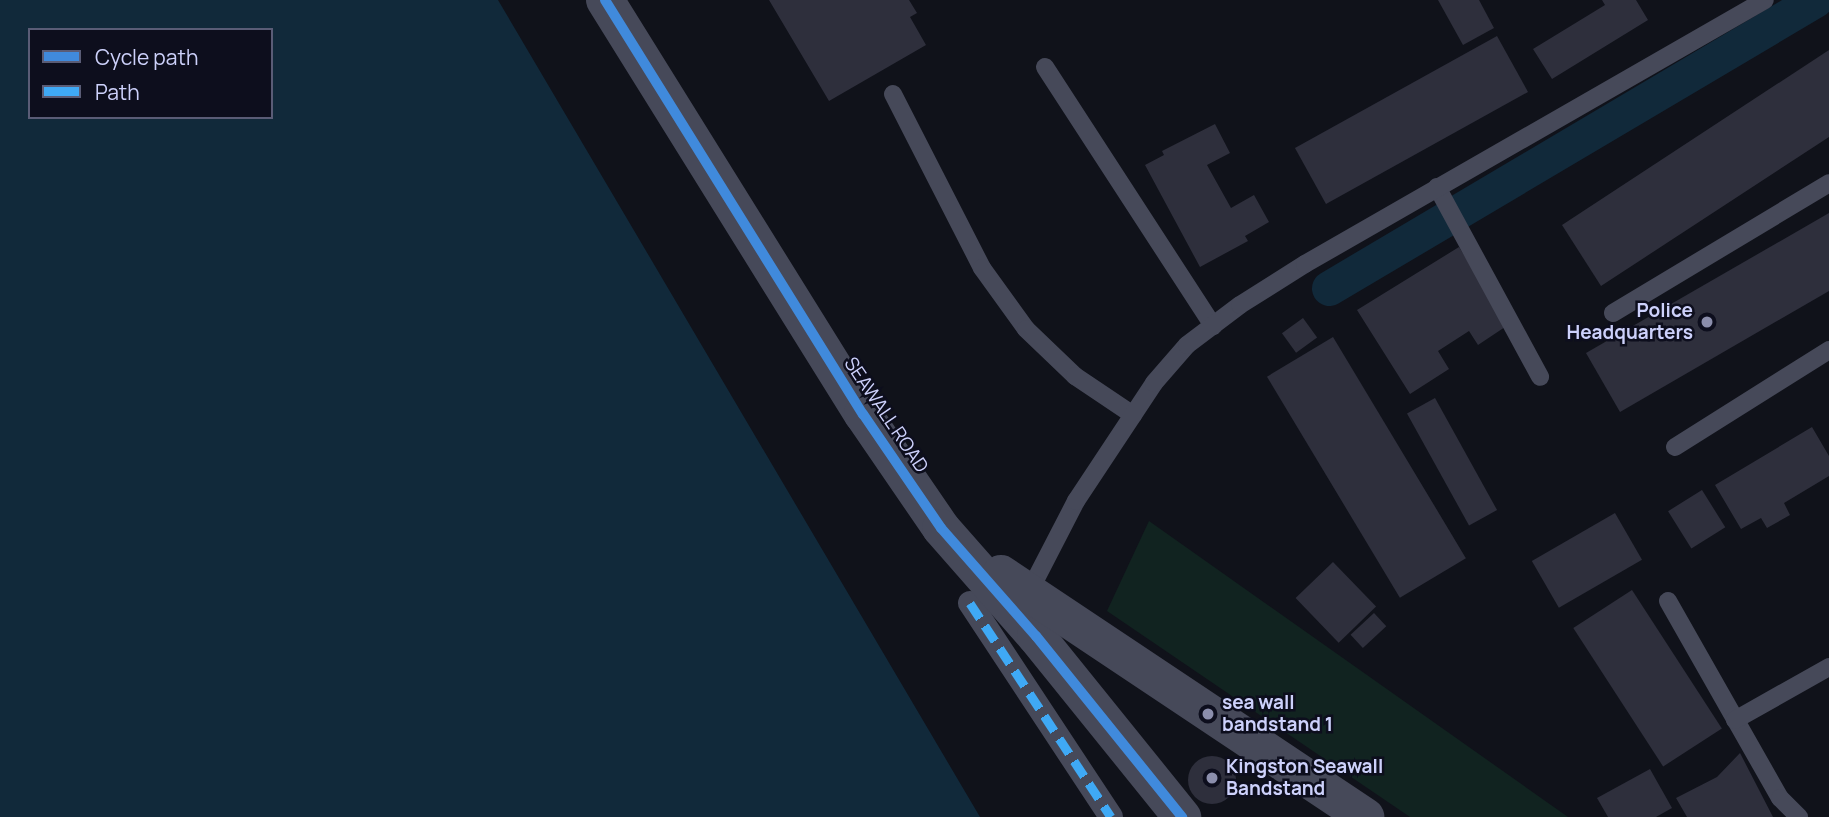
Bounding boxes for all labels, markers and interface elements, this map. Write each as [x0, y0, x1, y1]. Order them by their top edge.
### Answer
legend [28, 28, 273, 119]
text: Cycle path [95, 43, 198, 71]
text: Path [95, 78, 140, 106]
place label: Police Headquarters [1567, 300, 1693, 344]
marker: Police Headquarters [1699, 314, 1715, 330]
street label: SEAWALL ROAD [839, 353, 933, 477]
place label: sea wall bandstand 1 [1222, 692, 1333, 736]
marker: sea wall bandstand 1 [1200, 706, 1216, 722]
place label: Kingston Seawall Bandstand [1226, 756, 1383, 800]
marker: Kingston Seawall Bandstand [1204, 770, 1220, 786]

